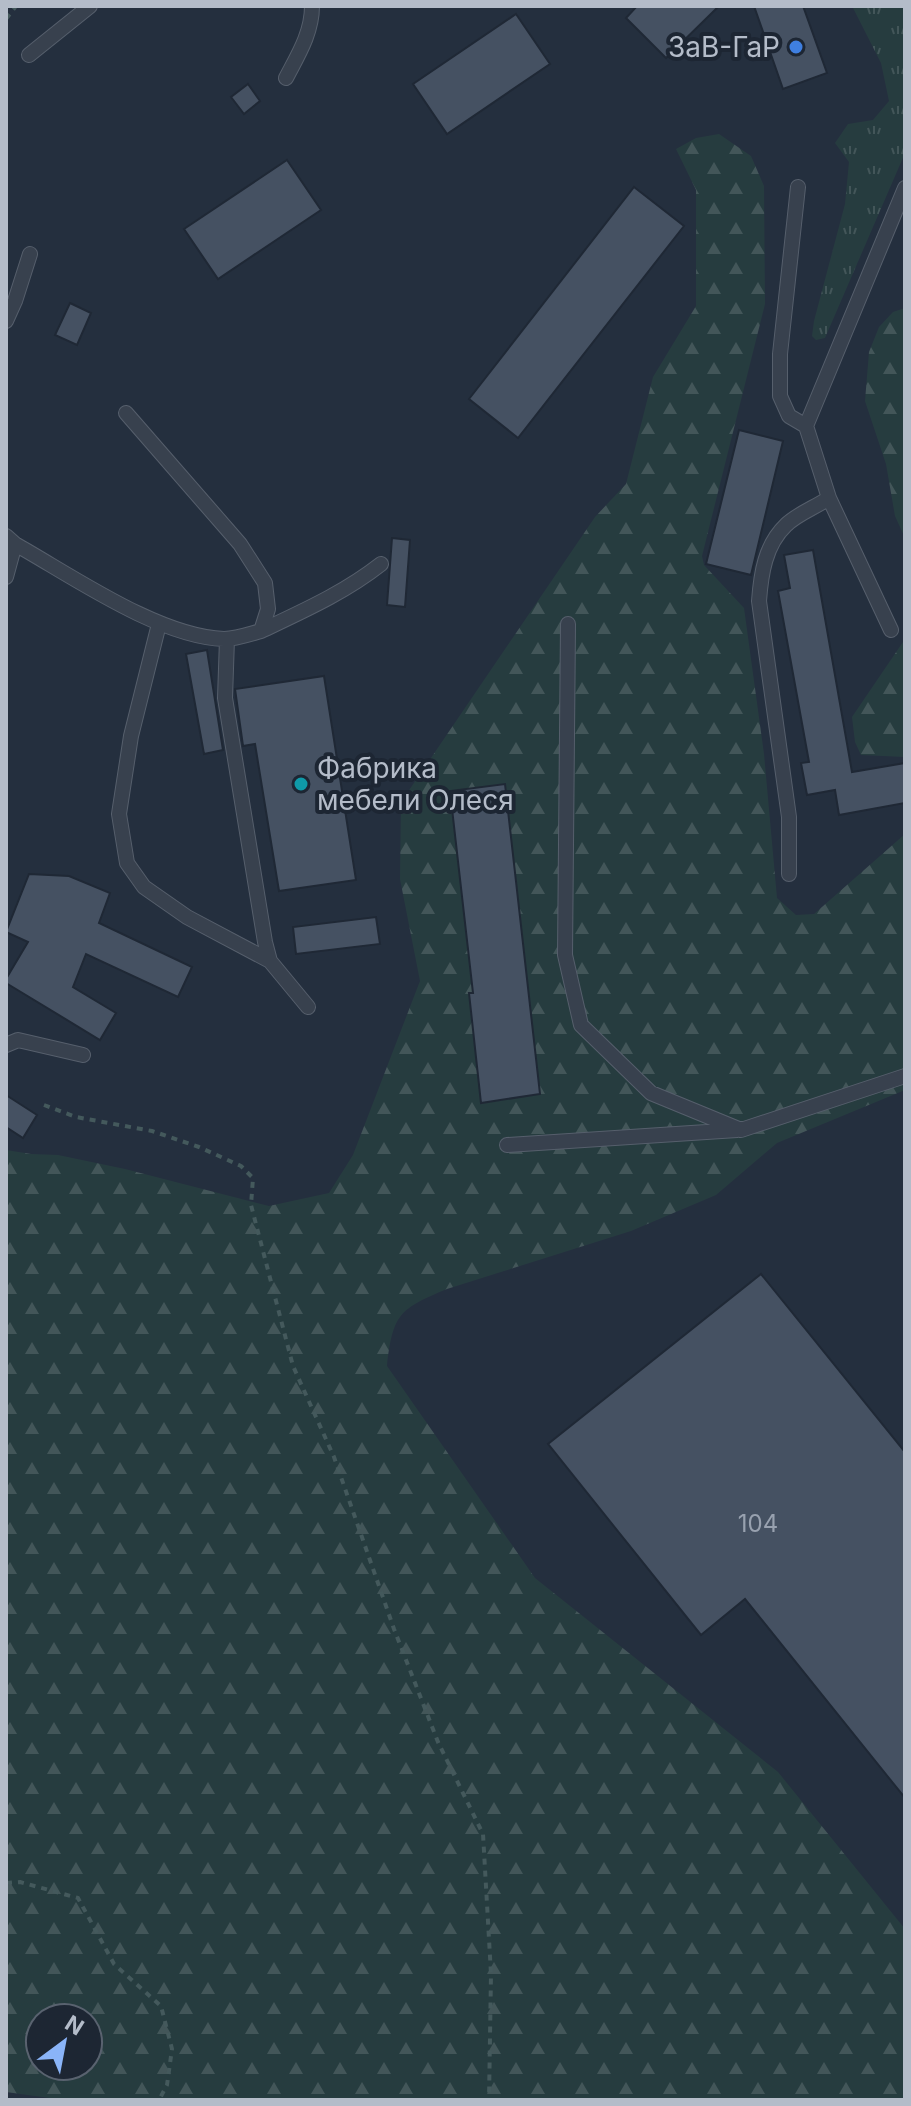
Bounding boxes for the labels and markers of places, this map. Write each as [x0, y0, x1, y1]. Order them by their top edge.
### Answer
place label: ЗаВ-ГаР [668, 30, 780, 64]
marker: ЗаВ-ГаР [787, 38, 805, 56]
place label: Фабрика мебели Олеся [317, 751, 514, 817]
marker: Фабрика мебели Олеся [292, 775, 310, 793]

